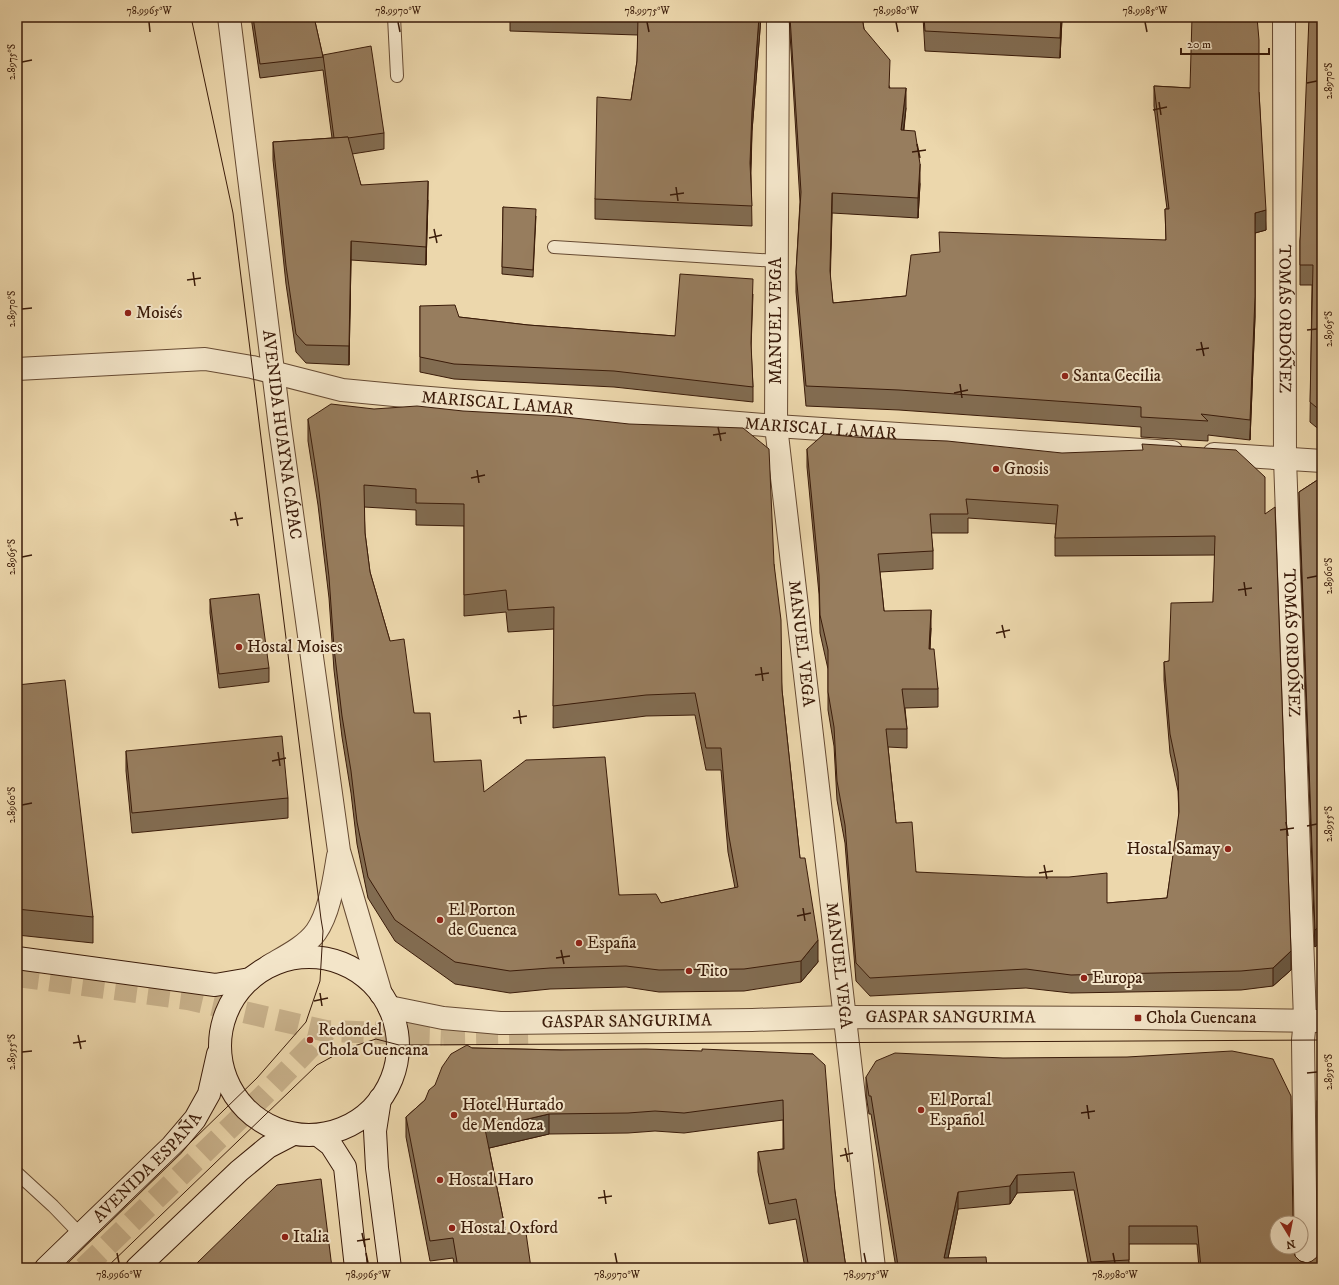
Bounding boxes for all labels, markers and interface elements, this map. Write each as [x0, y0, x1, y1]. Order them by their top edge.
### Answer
text: 78.9965°W [126, 5, 172, 17]
text: 78.9970°W [375, 5, 422, 17]
text: 78.9975°W [624, 5, 670, 17]
text: 78.9980°W [873, 5, 920, 17]
text: 78.9985°W [1123, 5, 1168, 17]
scale bar [1181, 30, 1269, 56]
text: 20 m [1187, 37, 1211, 52]
text: 2.8975°S [6, 44, 18, 80]
text: 2.8970°S [1323, 63, 1335, 99]
street label: TOMÁS ORDÓÑEZ [1274, 245, 1297, 393]
street label: MANUEL VEGA [765, 257, 787, 384]
text: 2.8970°S [6, 291, 18, 327]
place label: Moisés [136, 302, 183, 324]
marker: Moisés [123, 308, 133, 318]
text: 2.8965°S [1323, 311, 1335, 347]
street label: AVENIDA HUAYNA CÁPAC [257, 329, 307, 541]
place label: Santa Cecilia [1073, 365, 1162, 387]
marker: Santa Cecilia [1060, 371, 1070, 381]
street label: MARISCAL LAMAR [421, 386, 575, 421]
street label: MARISCAL LAMAR [744, 412, 898, 445]
place label: Gnosis [1004, 458, 1049, 480]
marker: Gnosis [991, 464, 1001, 474]
text: 2.8965°S [6, 539, 18, 575]
text: 2.8960°S [1323, 558, 1335, 594]
street label: TOMÁS ORDÓÑEZ [1278, 568, 1305, 717]
street label: MANUEL VEGA [783, 579, 820, 708]
place label: Hostal Moises [247, 636, 343, 658]
marker: Hostal Moises [234, 642, 244, 652]
text: 2.8960°S [6, 787, 18, 823]
text: 2.8955°S [1323, 806, 1335, 842]
place label: Hostal Samay [1127, 838, 1221, 860]
marker: Hostal Samay [1223, 844, 1233, 854]
place label: El Porton de Cuenca [448, 899, 518, 941]
street label: MANUEL VEGA [821, 901, 857, 1030]
marker: El Porton de Cuenca [435, 915, 445, 925]
place label: España [587, 932, 637, 954]
marker: España [574, 938, 584, 948]
place label: Tito [697, 960, 728, 982]
marker: Tito [684, 966, 694, 976]
place label: Europa [1092, 967, 1143, 989]
marker: Europa [1079, 973, 1089, 983]
street label: GASPAR SANGURIMA [865, 1006, 1036, 1029]
place label: Chola Cuencana [1146, 1007, 1257, 1029]
street label: GASPAR SANGURIMA [541, 1009, 712, 1034]
marker: Chola Cuencana [1133, 1013, 1143, 1023]
place label: Redondel Chola Cuencana [318, 1019, 429, 1061]
text: 2.8955°S [6, 1034, 18, 1070]
marker: Redondel Chola Cuencana [305, 1035, 315, 1045]
text: 2.8950°S [1323, 1054, 1335, 1090]
place label: El Portal Español [929, 1089, 992, 1131]
place label: Hotel Hurtado de Mendoza [462, 1094, 563, 1136]
marker: El Portal Español [916, 1105, 926, 1115]
street label: AVENIDA ESPAÑA [88, 1109, 207, 1227]
marker: Hotel Hurtado de Mendoza [449, 1110, 459, 1120]
place label: Hostal Haro [448, 1169, 533, 1191]
marker: Hostal Haro [435, 1175, 445, 1185]
north arrow [1269, 1215, 1309, 1255]
place label: Hostal Oxford [460, 1217, 559, 1239]
marker: Hostal Oxford [447, 1223, 457, 1233]
place label: Italia [293, 1226, 330, 1248]
marker: Italia [280, 1232, 290, 1242]
text: N [1285, 1236, 1296, 1252]
text: 78.9960°W [96, 1269, 143, 1281]
text: 78.9965°W [345, 1269, 391, 1281]
text: 78.9970°W [594, 1269, 641, 1281]
text: 78.9975°W [843, 1269, 889, 1281]
text: 78.9980°W [1092, 1269, 1139, 1281]

